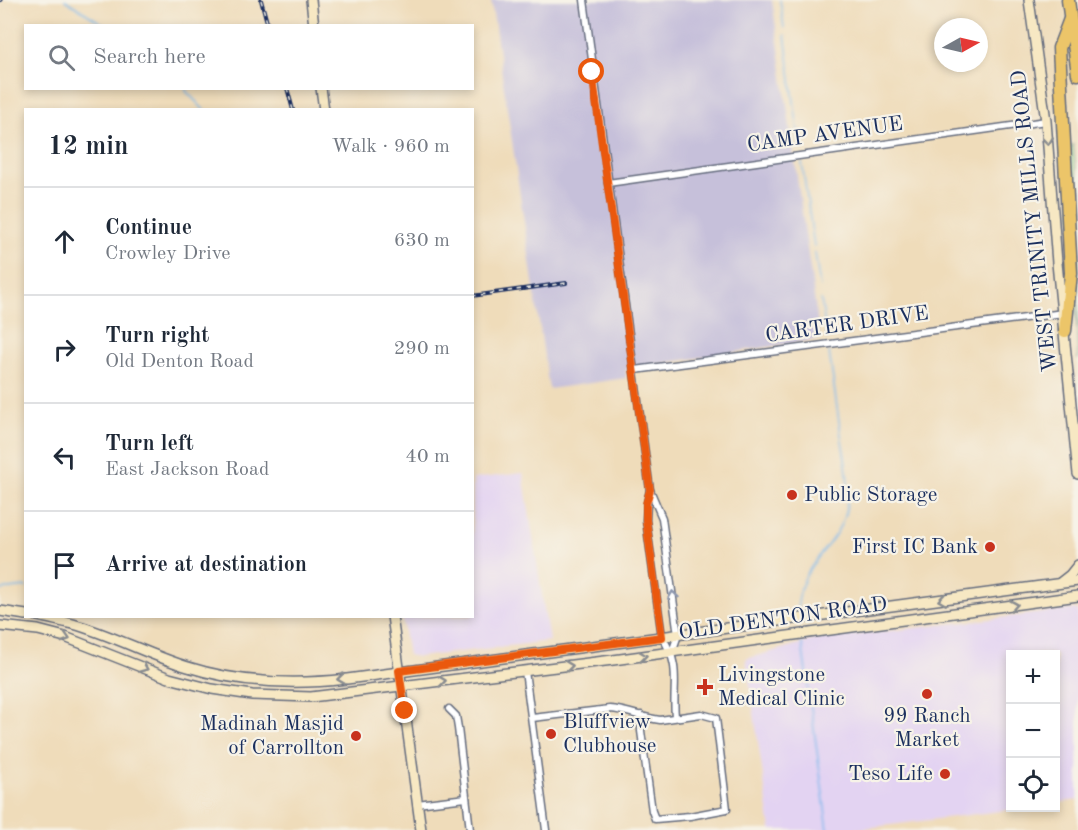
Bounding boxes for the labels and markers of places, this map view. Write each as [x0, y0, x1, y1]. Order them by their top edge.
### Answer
place label: Public Storage [804, 485, 937, 506]
marker: Public Storage [785, 488, 799, 502]
place label: First IC Bank [852, 537, 978, 558]
marker: First IC Bank [983, 540, 997, 554]
place label: Livingstone Medical Clinic [718, 665, 845, 710]
marker: Livingstone Medical Clinic [696, 678, 714, 696]
marker: 99 Ranch Market [920, 687, 934, 701]
place label: 99 Ranch Market [883, 706, 971, 751]
place label: Bluffview Clubhouse [563, 712, 657, 757]
place label: Madinah Masjid of Carrollton [200, 714, 344, 759]
marker: Bluffview Clubhouse [544, 727, 558, 741]
marker: Madinah Masjid of Carrollton [349, 729, 363, 743]
place label: Teso Life [848, 764, 933, 785]
marker: Teso Life [938, 767, 952, 781]

